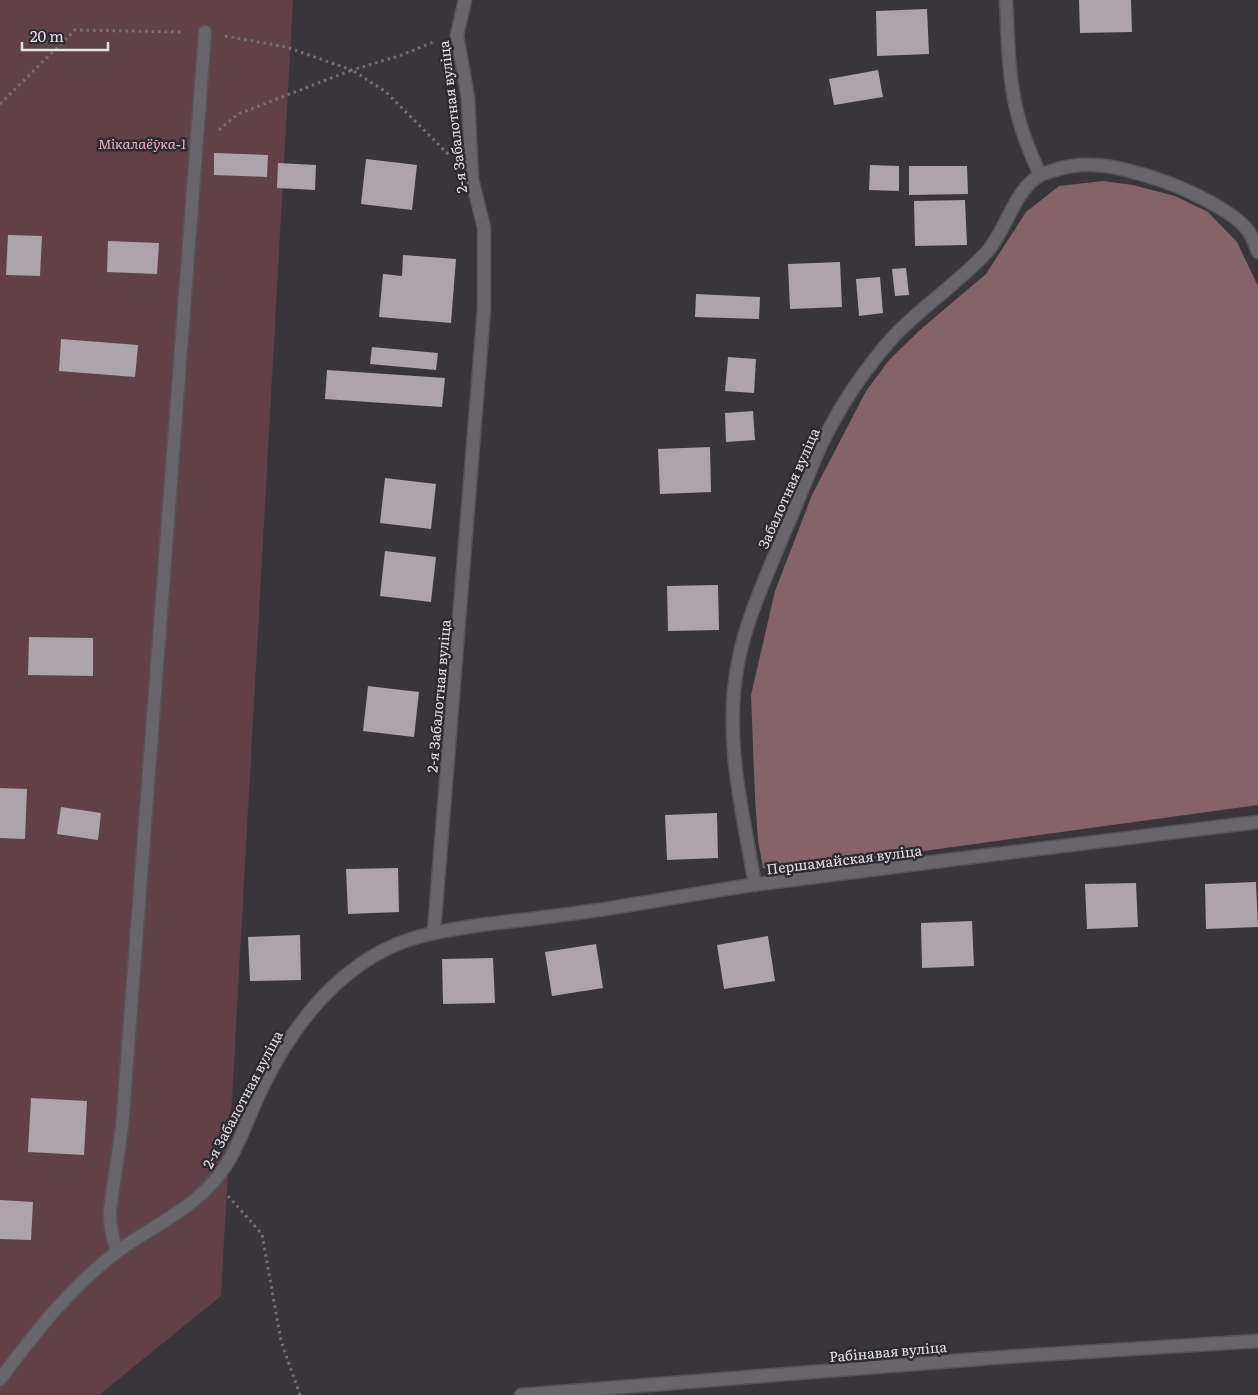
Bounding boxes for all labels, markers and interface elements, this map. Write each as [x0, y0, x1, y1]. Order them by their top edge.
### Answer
scale bar [22, 20, 109, 52]
text: 20 m [30, 24, 64, 47]
street label: 2-я Забалотная вуліца [433, 39, 471, 195]
park label: Мікалаёўка-1 [98, 133, 186, 153]
street label: Забалотная вуліца [752, 424, 824, 552]
street label: 2-я Забалотная вуліца [421, 618, 455, 773]
street label: Першамайская вуліца [765, 839, 923, 878]
street label: 2-я Забалотная вуліца [197, 1026, 287, 1172]
street label: Рабінавая вуліца [828, 1336, 948, 1366]

